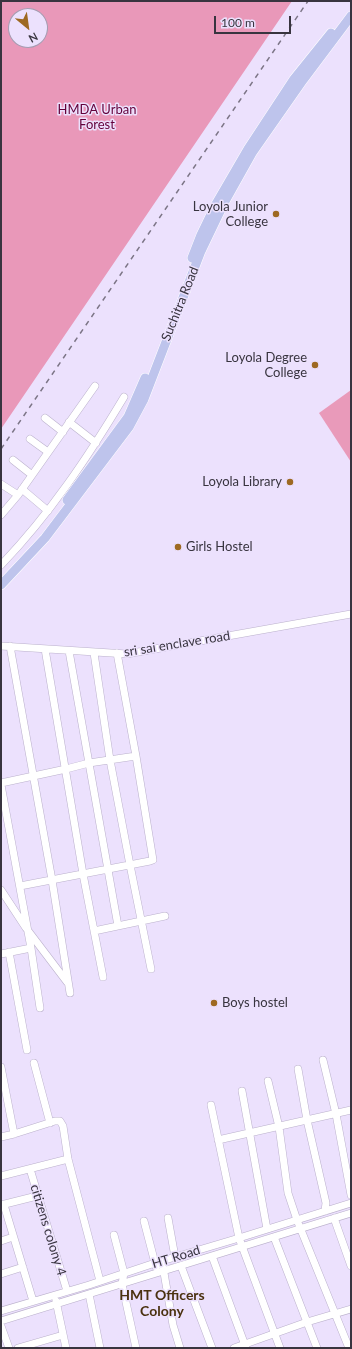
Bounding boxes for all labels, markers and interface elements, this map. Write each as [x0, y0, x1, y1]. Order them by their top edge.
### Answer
north arrow [8, 8, 48, 48]
scale bar [216, 8, 293, 34]
text: 100 m [221, 15, 255, 30]
text: N [27, 30, 40, 46]
park label: HMDA Urban Forest [58, 102, 136, 133]
place label: Loyola Junior College [193, 199, 268, 230]
marker: Loyola Junior College [271, 209, 281, 219]
street label: Suchitra Road [158, 265, 202, 343]
place label: Loyola Degree College [225, 350, 307, 381]
marker: Loyola Degree College [310, 360, 320, 370]
place label: Loyola Library [202, 474, 282, 490]
marker: Loyola Library [285, 477, 295, 487]
place label: Girls Hostel [186, 539, 253, 555]
marker: Girls Hostel [173, 542, 183, 552]
street label: sri sai enclave road [123, 628, 231, 660]
place label: Boys hostel [222, 995, 288, 1011]
marker: Boys hostel [209, 998, 219, 1008]
street label: citizens colony 4 [27, 1182, 69, 1278]
street label: HT Road [150, 1242, 202, 1272]
district label: HMT Officers Colony [119, 1287, 205, 1320]

